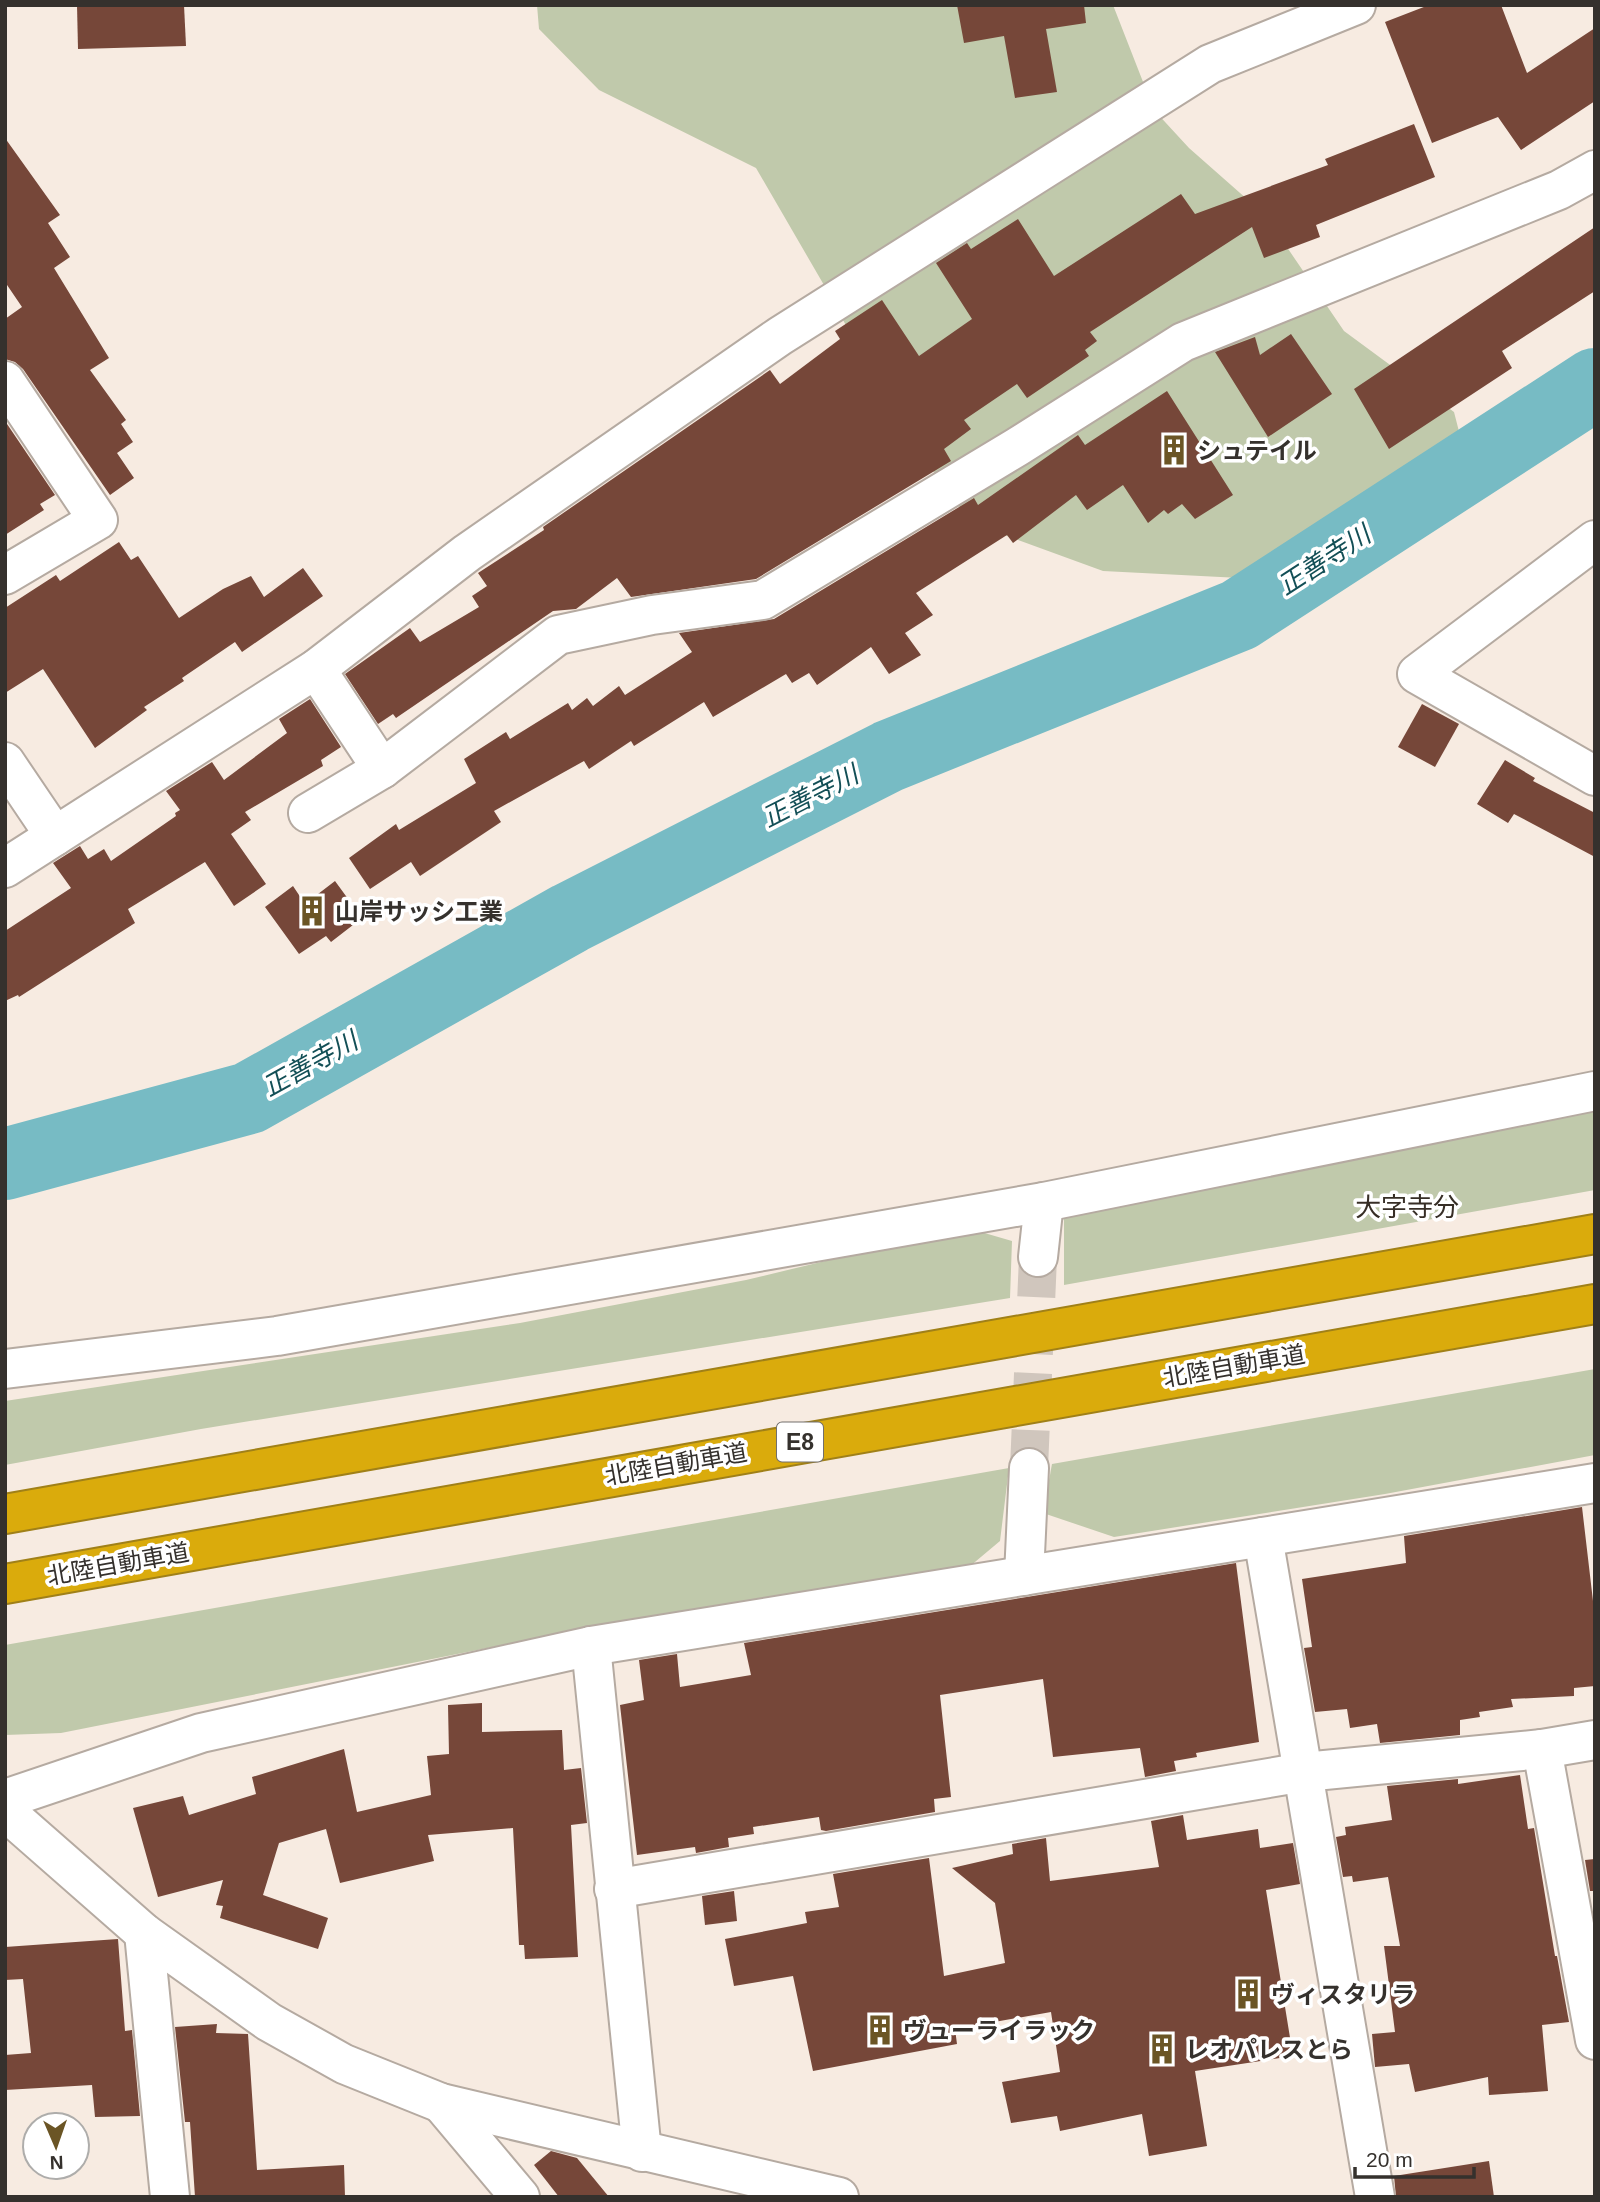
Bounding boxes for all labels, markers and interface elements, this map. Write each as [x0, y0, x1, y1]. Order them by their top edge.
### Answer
building icon: シュテイル [1157, 433, 1191, 467]
place label: シュテイル [1197, 437, 1317, 464]
water label: 正善寺川 [1272, 517, 1378, 601]
water label: 正善寺川 [757, 758, 866, 833]
building icon: 山岸サッシ工業 [295, 894, 329, 928]
place label: 山岸サッシ工業 [335, 898, 503, 925]
water label: 正善寺川 [257, 1024, 365, 1102]
district label: 大字寺分 [1355, 1192, 1459, 1222]
street label: 北陸自動車道 [1161, 1340, 1307, 1392]
road number: E8 [777, 1422, 823, 1462]
street label: 北陸自動車道 [603, 1438, 749, 1490]
street label: 北陸自動車道 [45, 1538, 191, 1590]
building icon: ヴィスタリラ [1231, 1977, 1265, 2011]
place label: ヴィスタリラ [1271, 1981, 1415, 2008]
building icon: ヴューライラック [863, 2013, 897, 2047]
place label: ヴューライラック [903, 2017, 1095, 2044]
building icon: レオパレスとら [1145, 2032, 1179, 2066]
place label: レオパレスとら [1185, 2036, 1353, 2063]
north arrow [21, 2111, 91, 2181]
scale bar [1355, 2136, 1474, 2180]
text: 20 m [1366, 2148, 1413, 2171]
text: N [49, 2152, 64, 2173]

